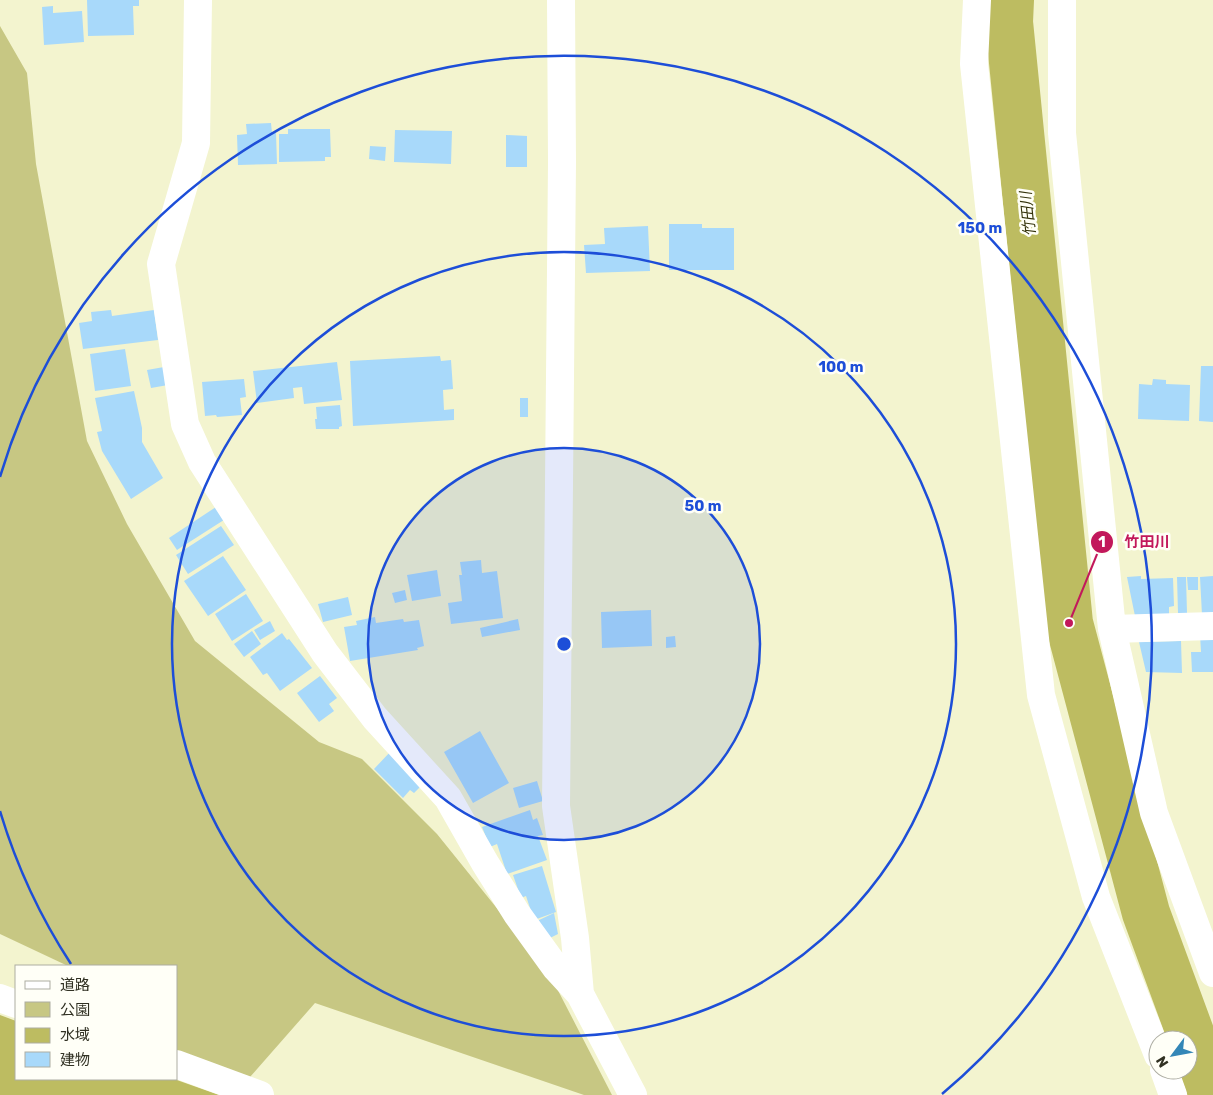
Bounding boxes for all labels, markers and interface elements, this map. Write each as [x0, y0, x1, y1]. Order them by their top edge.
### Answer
water label: 竹田川 [1016, 189, 1039, 237]
text: 150 m [958, 219, 1002, 237]
text: 100 m [819, 358, 863, 376]
text: 50 m [685, 497, 721, 515]
callout: 竹田川 [1090, 527, 1180, 557]
text: 1 [1098, 533, 1106, 551]
text: 竹田川 [1124, 533, 1170, 551]
centre of rings [555, 635, 573, 653]
legend [15, 965, 178, 1080]
text: 道路 [60, 976, 90, 994]
text: 公園 [60, 1001, 90, 1019]
text: 水域 [60, 1026, 90, 1044]
north arrow [1148, 1030, 1198, 1080]
text: 建物 [60, 1051, 90, 1069]
text: N [1153, 1053, 1172, 1070]

